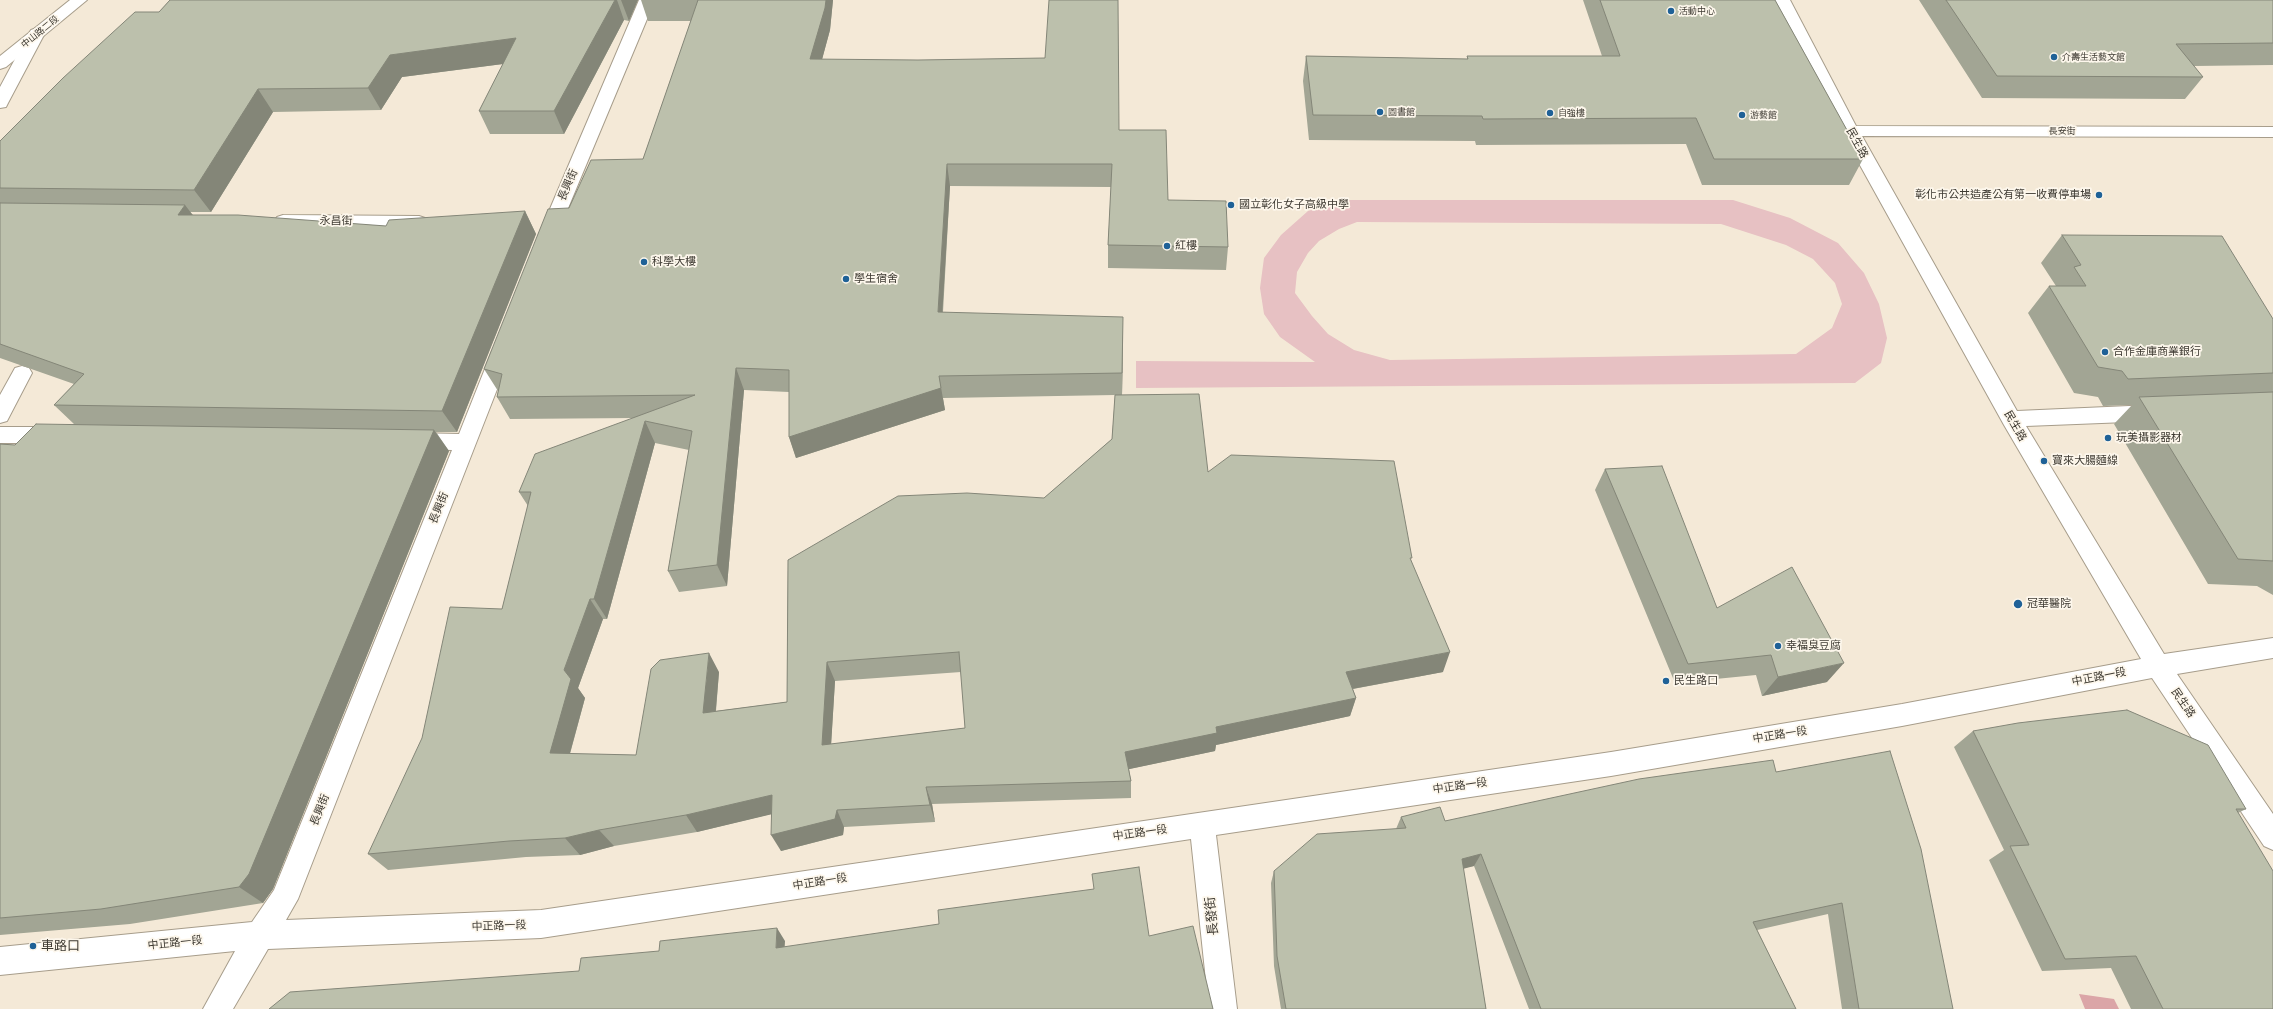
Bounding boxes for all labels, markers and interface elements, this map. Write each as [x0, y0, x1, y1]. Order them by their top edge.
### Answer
marker: 活動中心 [1666, 6, 1676, 16]
place label: 活動中心 [1679, 6, 1715, 16]
street label: 中山路二段 [19, 14, 61, 50]
marker: 介壽生活藝文館 [2049, 52, 2059, 62]
place label: 介壽生活藝文館 [2062, 52, 2125, 62]
marker: 圖書館 [1375, 107, 1385, 117]
place label: 圖書館 [1388, 107, 1415, 117]
marker: 自強樓 [1545, 108, 1555, 118]
place label: 自強樓 [1558, 108, 1585, 118]
marker: 游藝館 [1737, 110, 1747, 120]
place label: 游藝館 [1750, 110, 1777, 120]
street label: 民生路 [1843, 125, 1871, 161]
street label: 長安街 [2049, 126, 2075, 136]
street label: 長興街 [555, 167, 581, 203]
place label: 彰化市公共造產公有第一收費停車場 [1915, 188, 2091, 202]
marker: 彰化市公共造產公有第一收費停車場 [2094, 190, 2104, 200]
place label: 國立彰化女子高級中學 [1239, 198, 1349, 212]
marker: 國立彰化女子高級中學 [1226, 200, 1236, 210]
street label: 永昌街 [319, 214, 353, 228]
place label: 紅樓 [1175, 239, 1197, 253]
marker: 紅樓 [1162, 241, 1172, 251]
place label: 科學大樓 [652, 255, 696, 269]
marker: 科學大樓 [639, 257, 649, 267]
place label: 學生宿舍 [854, 272, 898, 286]
marker: 學生宿舍 [841, 274, 851, 284]
place label: 合作金庫商業銀行 [2113, 345, 2201, 359]
marker: 合作金庫商業銀行 [2100, 347, 2110, 357]
street label: 民生路 [2001, 408, 2029, 444]
place label: 玩美攝影器材 [2116, 431, 2182, 445]
marker: 玩美攝影器材 [2103, 433, 2113, 443]
place label: 寶來大腸麵線 [2052, 454, 2118, 468]
marker: 寶來大腸麵線 [2039, 456, 2049, 466]
street label: 長興街 [427, 490, 451, 526]
place label: 冠華醫院 [2027, 597, 2071, 611]
marker: 冠華醫院 [2012, 598, 2024, 610]
place label: 幸福臭豆腐 [1786, 639, 1841, 653]
marker: 幸福臭豆腐 [1773, 641, 1783, 651]
street label: 中正路一段 [2071, 665, 2127, 689]
place label: 民生路口 [1674, 674, 1718, 688]
marker: 民生路口 [1661, 676, 1671, 686]
street label: 民生路 [2168, 686, 2198, 720]
street label: 中正路一段 [1752, 724, 1808, 746]
street label: 中正路一段 [1432, 776, 1488, 796]
street label: 長興街 [308, 792, 332, 828]
street label: 中正路一段 [1112, 823, 1168, 843]
street label: 中正路一段 [792, 871, 848, 893]
street label: 長發街 [1202, 896, 1222, 936]
street label: 中正路一段 [471, 918, 527, 934]
street label: 中正路一段 [147, 934, 203, 952]
place label: 車路口 [41, 938, 80, 954]
marker: 車路口 [28, 941, 38, 951]

